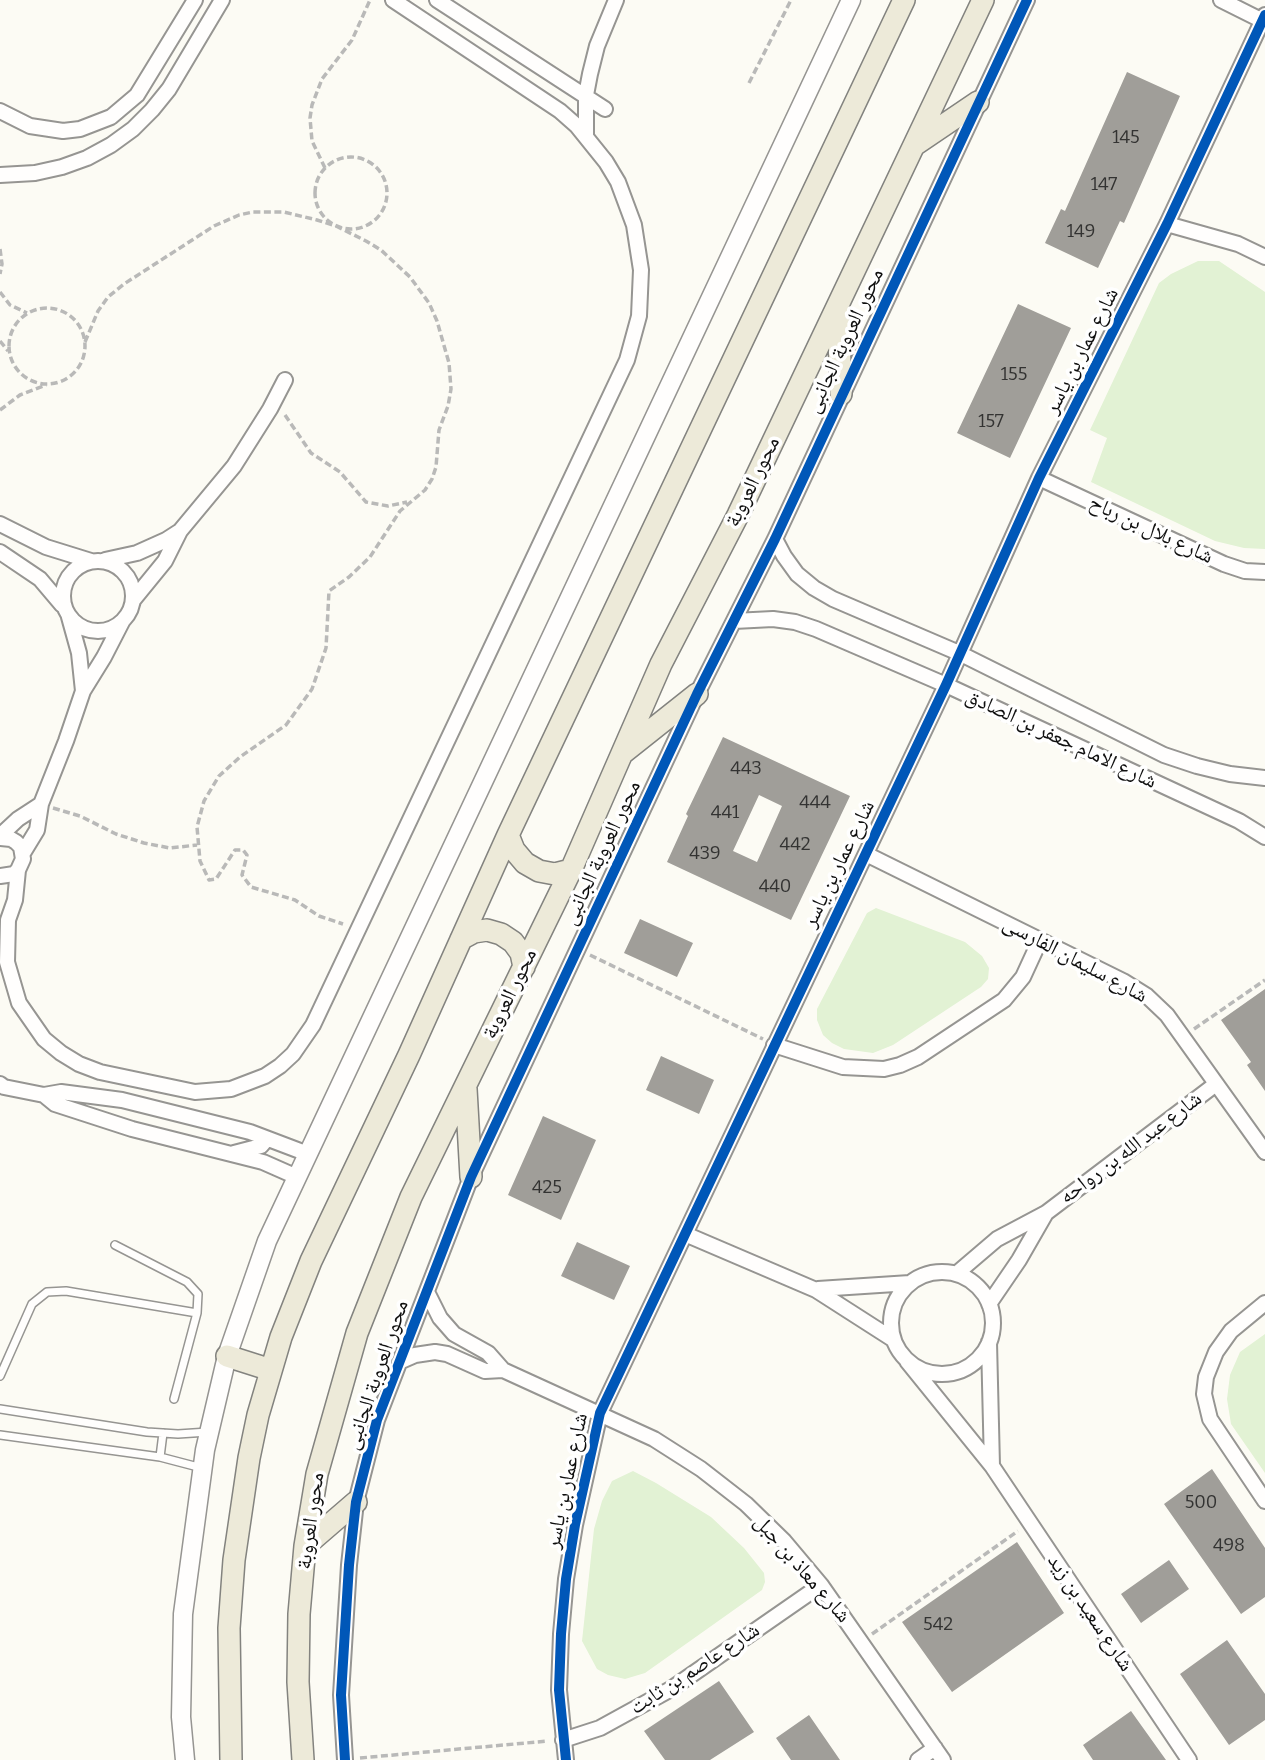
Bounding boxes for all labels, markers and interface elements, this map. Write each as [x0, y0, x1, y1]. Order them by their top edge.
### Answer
house number: 145 [1112, 127, 1140, 149]
house number: 147 [1091, 174, 1117, 196]
house number: 149 [1067, 221, 1095, 243]
street label: محور العروبة الجانبى [800, 265, 890, 417]
street label: شارع عمار بن ياسر [1039, 284, 1125, 418]
house number: 155 [1001, 364, 1027, 386]
house number: 157 [978, 411, 1004, 433]
street label: محور العروبة [720, 433, 786, 531]
street label: شارع بلال بن رباح [1085, 490, 1217, 570]
street label: شارع الامام جعفر بن الصادق [961, 684, 1161, 794]
house number: 443 [730, 758, 762, 780]
street label: محور العروبة الجانبى [557, 777, 647, 929]
house number: 444 [799, 792, 831, 814]
street label: شارع عمار بن ياسر [797, 796, 881, 932]
house number: 441 [711, 802, 739, 824]
house number: 442 [780, 834, 810, 856]
house number: 439 [689, 843, 721, 865]
house number: 440 [759, 876, 791, 898]
street label: شارع سليمان الفارسى [998, 911, 1152, 1009]
street label: محور العروبة [477, 945, 543, 1043]
street label: شارع عبد الله بن رواحه [1055, 1086, 1207, 1210]
house number: 425 [532, 1177, 562, 1199]
street label: محور العروبة الجانبى [340, 1297, 414, 1453]
street label: شارع عمار بن ياسر [540, 1411, 594, 1551]
street label: محور العروبة [292, 1471, 330, 1571]
house number: 500 [1185, 1492, 1217, 1514]
street label: شارع معاذ بن جبل [748, 1510, 856, 1628]
house number: 498 [1213, 1535, 1245, 1557]
street label: شارع سعيد بن زيد [1042, 1550, 1138, 1676]
house number: 542 [923, 1614, 953, 1636]
street label: شارع عاصم بن ثابت [625, 1618, 765, 1720]

